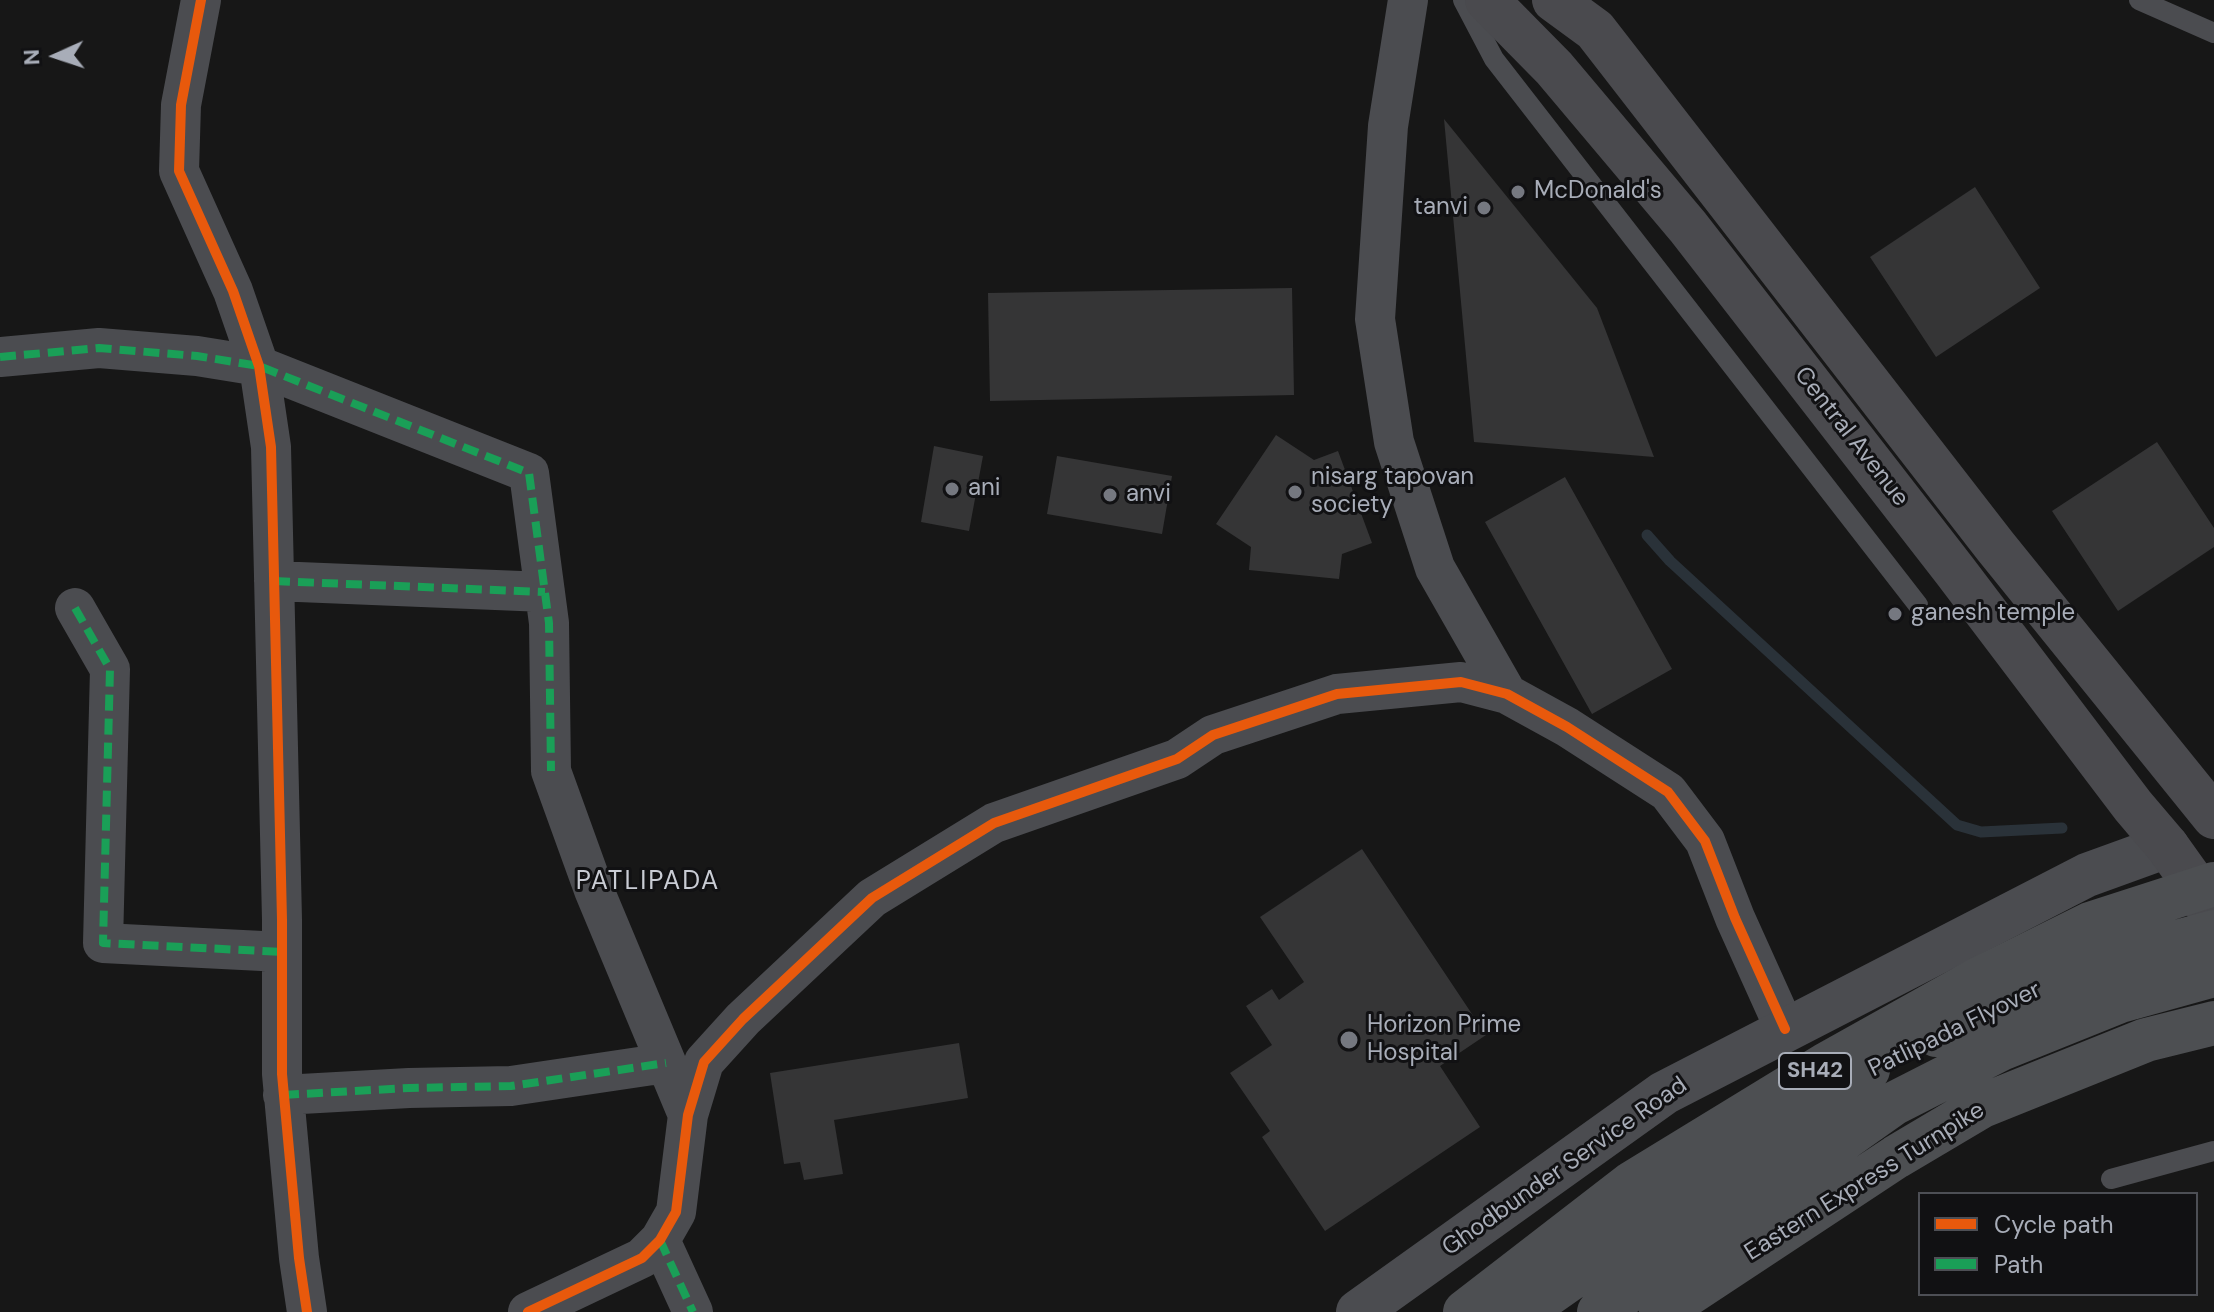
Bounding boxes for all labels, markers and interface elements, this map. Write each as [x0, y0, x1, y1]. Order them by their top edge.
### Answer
north arrow [16, 16, 96, 96]
text: N [17, 49, 46, 66]
place label: McDonald's [1534, 178, 1662, 206]
marker: McDonald's [1509, 183, 1527, 201]
place label: tanvi [1414, 194, 1468, 222]
marker: tanvi [1475, 199, 1493, 217]
street label: Central Avenue [1788, 361, 1914, 513]
place label: nisarg tapovan society [1311, 464, 1474, 520]
place label: ani [968, 475, 1001, 503]
marker: ani [943, 480, 961, 498]
place label: anvi [1126, 481, 1171, 509]
marker: nisarg tapovan society [1286, 483, 1304, 501]
marker: anvi [1101, 486, 1119, 504]
place label: ganesh temple [1911, 600, 2075, 628]
marker: ganesh temple [1886, 605, 1904, 623]
district label: PATLIPADA [576, 866, 720, 898]
street label: Patlipada Flyover [1864, 976, 2046, 1084]
place label: Horizon Prime Hospital [1367, 1012, 1521, 1068]
marker: Horizon Prime Hospital [1338, 1029, 1360, 1051]
road number: SH42 [1779, 1053, 1851, 1089]
street label: Ghodbunder Service Road [1437, 1071, 1693, 1263]
street label: Eastern Express Turnpike [1740, 1096, 1990, 1268]
legend [1918, 1192, 2198, 1296]
text: Cycle path [1994, 1209, 2113, 1240]
text: Path [1994, 1249, 2043, 1280]

